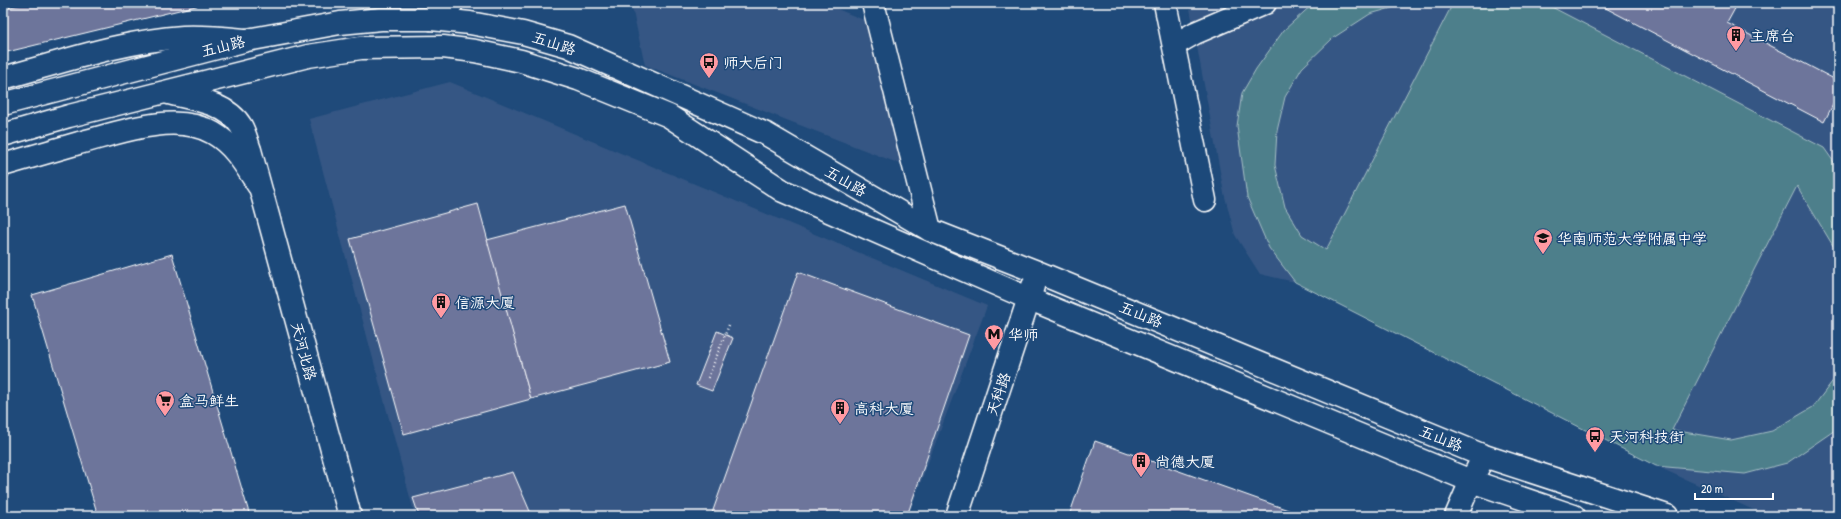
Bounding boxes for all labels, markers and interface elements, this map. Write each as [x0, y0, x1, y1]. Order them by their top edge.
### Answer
building icon: 主席台 [1725, 24, 1747, 52]
place label: 主席台 [1750, 25, 1795, 46]
street label: 五山路 [529, 26, 579, 60]
street label: 五山路 [199, 30, 247, 62]
bus stop icon: 师大后门 [698, 51, 720, 79]
place label: 师大后门 [723, 52, 783, 73]
street label: 五山路 [821, 161, 871, 201]
school or university icon: 华南师范大学附属中学 [1532, 227, 1554, 255]
place label: 华南师范大学附属中学 [1557, 228, 1707, 249]
building icon: 信源大厦 [430, 291, 452, 319]
place label: 信源大厦 [455, 292, 515, 313]
street label: 五山路 [1116, 296, 1166, 332]
street label: 天河北路 [286, 319, 322, 383]
metro station icon: 华师 [983, 323, 1005, 351]
place label: 华师 [1008, 324, 1038, 345]
street label: 天科路 [981, 369, 1015, 419]
supermarket icon: 盒马鲜生 [154, 389, 176, 417]
place label: 盒马鲜生 [179, 390, 239, 411]
building icon: 高科大厦 [829, 397, 851, 425]
place label: 高科大厦 [854, 398, 914, 419]
street label: 五山路 [1416, 420, 1466, 456]
bus stop icon: 天河科技街 [1584, 425, 1606, 453]
place label: 天河科技街 [1609, 426, 1684, 447]
building icon: 尚德大厦 [1130, 450, 1152, 478]
place label: 尚德大厦 [1155, 451, 1215, 472]
scale bar [1695, 475, 1773, 501]
text: 20 m [1701, 480, 1723, 497]

